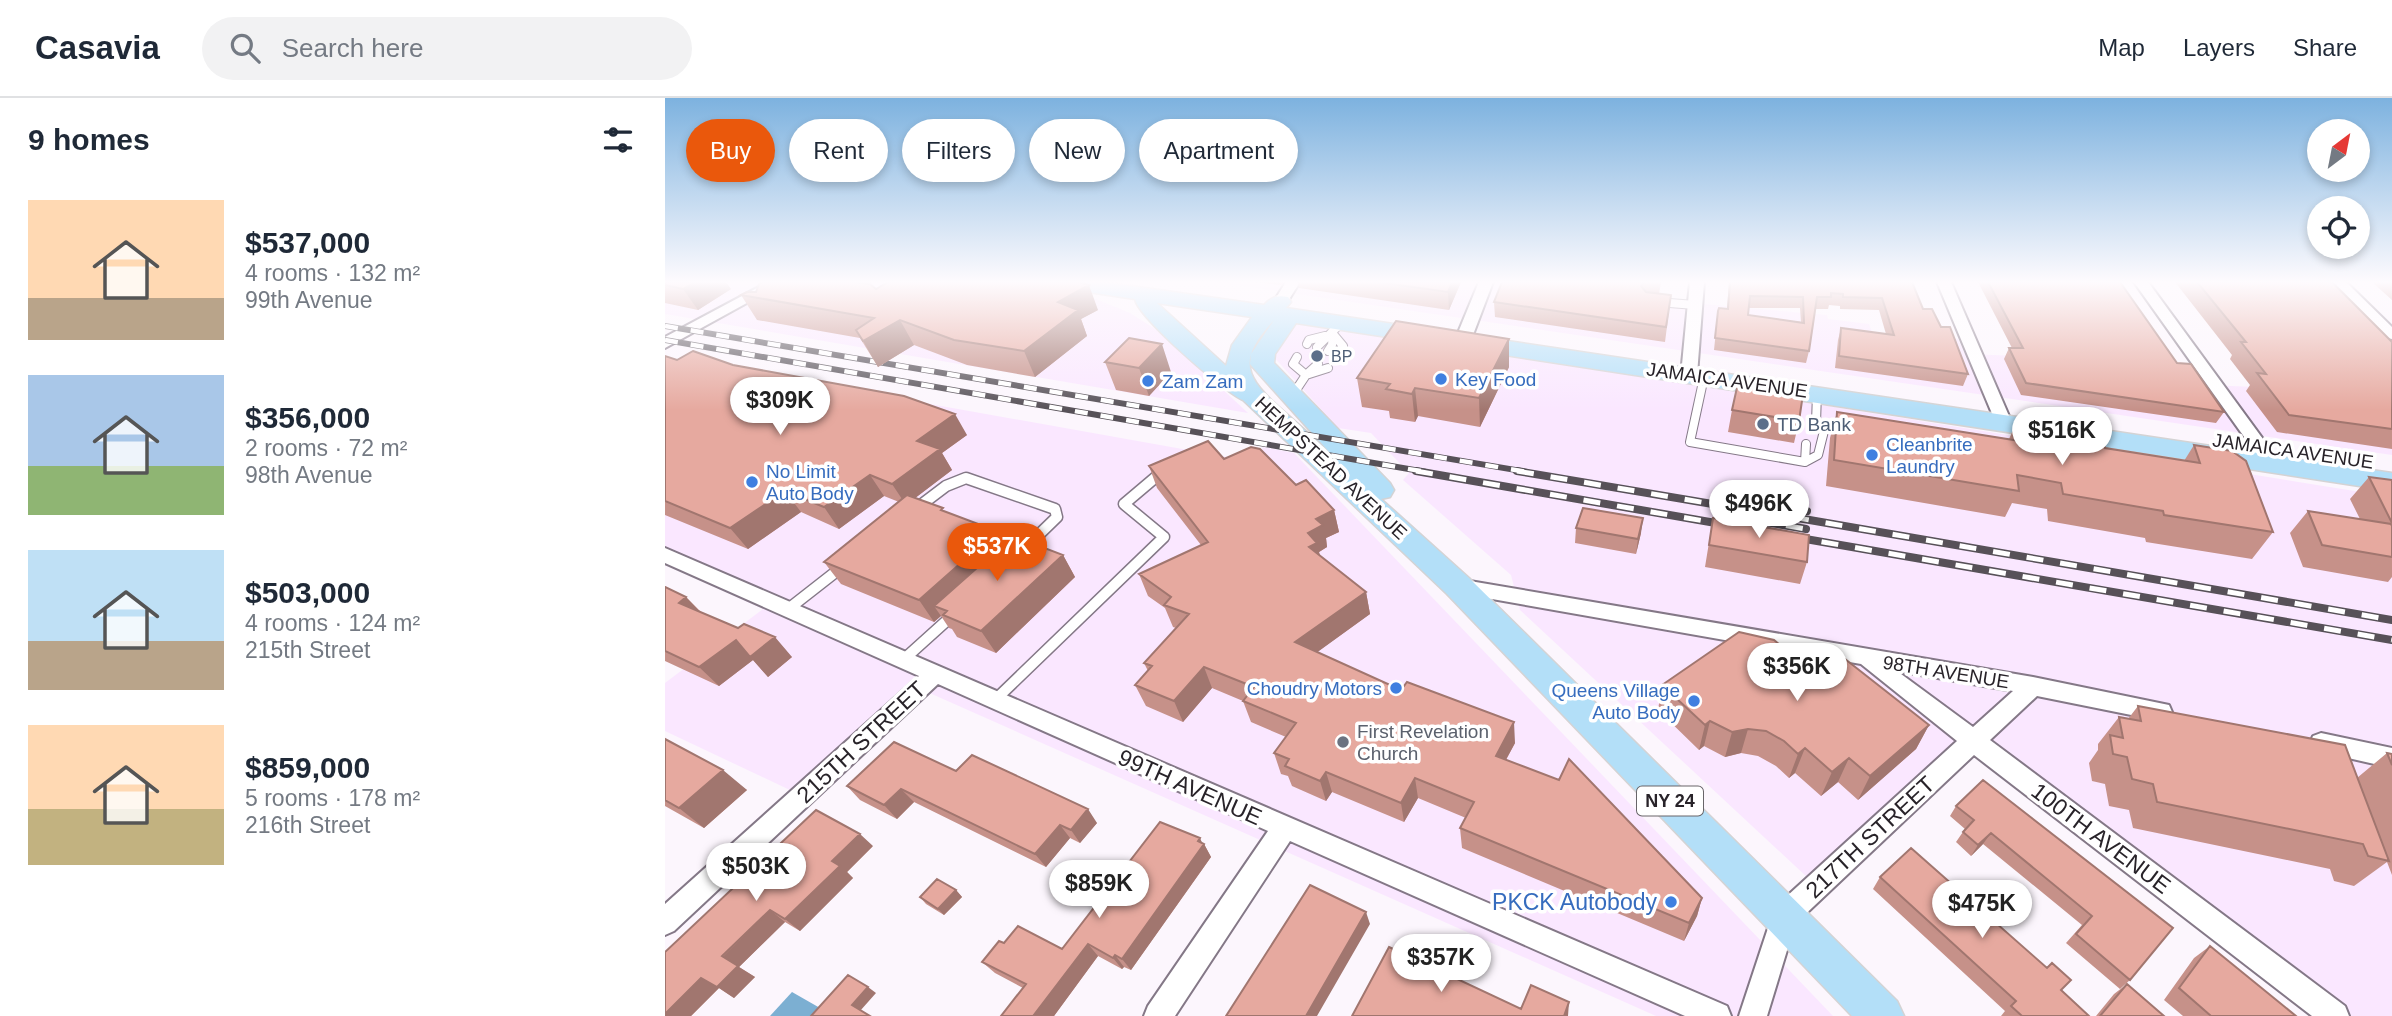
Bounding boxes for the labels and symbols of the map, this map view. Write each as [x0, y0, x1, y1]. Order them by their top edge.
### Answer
north arrow [2307, 119, 2369, 182]
marker: BP [1309, 348, 1325, 364]
place label: BP [1331, 348, 1352, 365]
street label: JAMAICA AVENUE [1645, 358, 1809, 402]
place label: Key Food [1455, 369, 1536, 390]
place label: Zam Zam [1162, 371, 1243, 392]
marker: Key Food [1433, 371, 1449, 387]
marker: Zam Zam [1140, 373, 1156, 389]
pin: $309K [731, 378, 829, 437]
street label: HEMPSTEAD AVENUE [1251, 392, 1411, 544]
pin: $516K [2013, 408, 2111, 467]
place label: TD Bank [1777, 414, 1851, 435]
marker: TD Bank [1755, 416, 1771, 432]
street label: JAMAICA AVENUE [2211, 429, 2375, 473]
place label: Cleanbrite Laundry [1886, 434, 1973, 477]
marker: Cleanbrite Laundry [1864, 447, 1880, 463]
place label: No Limit Auto Body [766, 461, 854, 504]
marker: No Limit Auto Body [744, 474, 760, 490]
pin: $496K [1710, 480, 1808, 540]
pin: $537K [948, 524, 1046, 583]
pin: $356K [1748, 644, 1846, 703]
street label: 98TH AVENUE [1881, 652, 2011, 692]
street label: 215TH STREET [791, 676, 931, 808]
place label: Choudry Motors [1247, 678, 1382, 699]
marker: Choudry Motors [1388, 680, 1404, 696]
place label: Queens Village Auto Body [1551, 680, 1680, 723]
marker: Queens Village Auto Body [1686, 693, 1702, 709]
place label: First Revelation Church [1357, 721, 1489, 764]
marker: First Revelation Church [1335, 734, 1351, 750]
street label: 99TH AVENUE [1114, 744, 1266, 830]
street label: 217TH STREET [1800, 771, 1940, 903]
street label: 100TH AVENUE [2026, 777, 2176, 899]
road number: NY 24 [1637, 786, 1703, 816]
pin: $503K [707, 844, 805, 903]
pin: $859K [1050, 860, 1148, 920]
pin: $475K [1933, 880, 2031, 940]
place label: PKCK Autobody [1492, 889, 1657, 915]
marker: PKCK Autobody [1663, 894, 1679, 910]
pin: $357K [1392, 934, 1490, 994]

